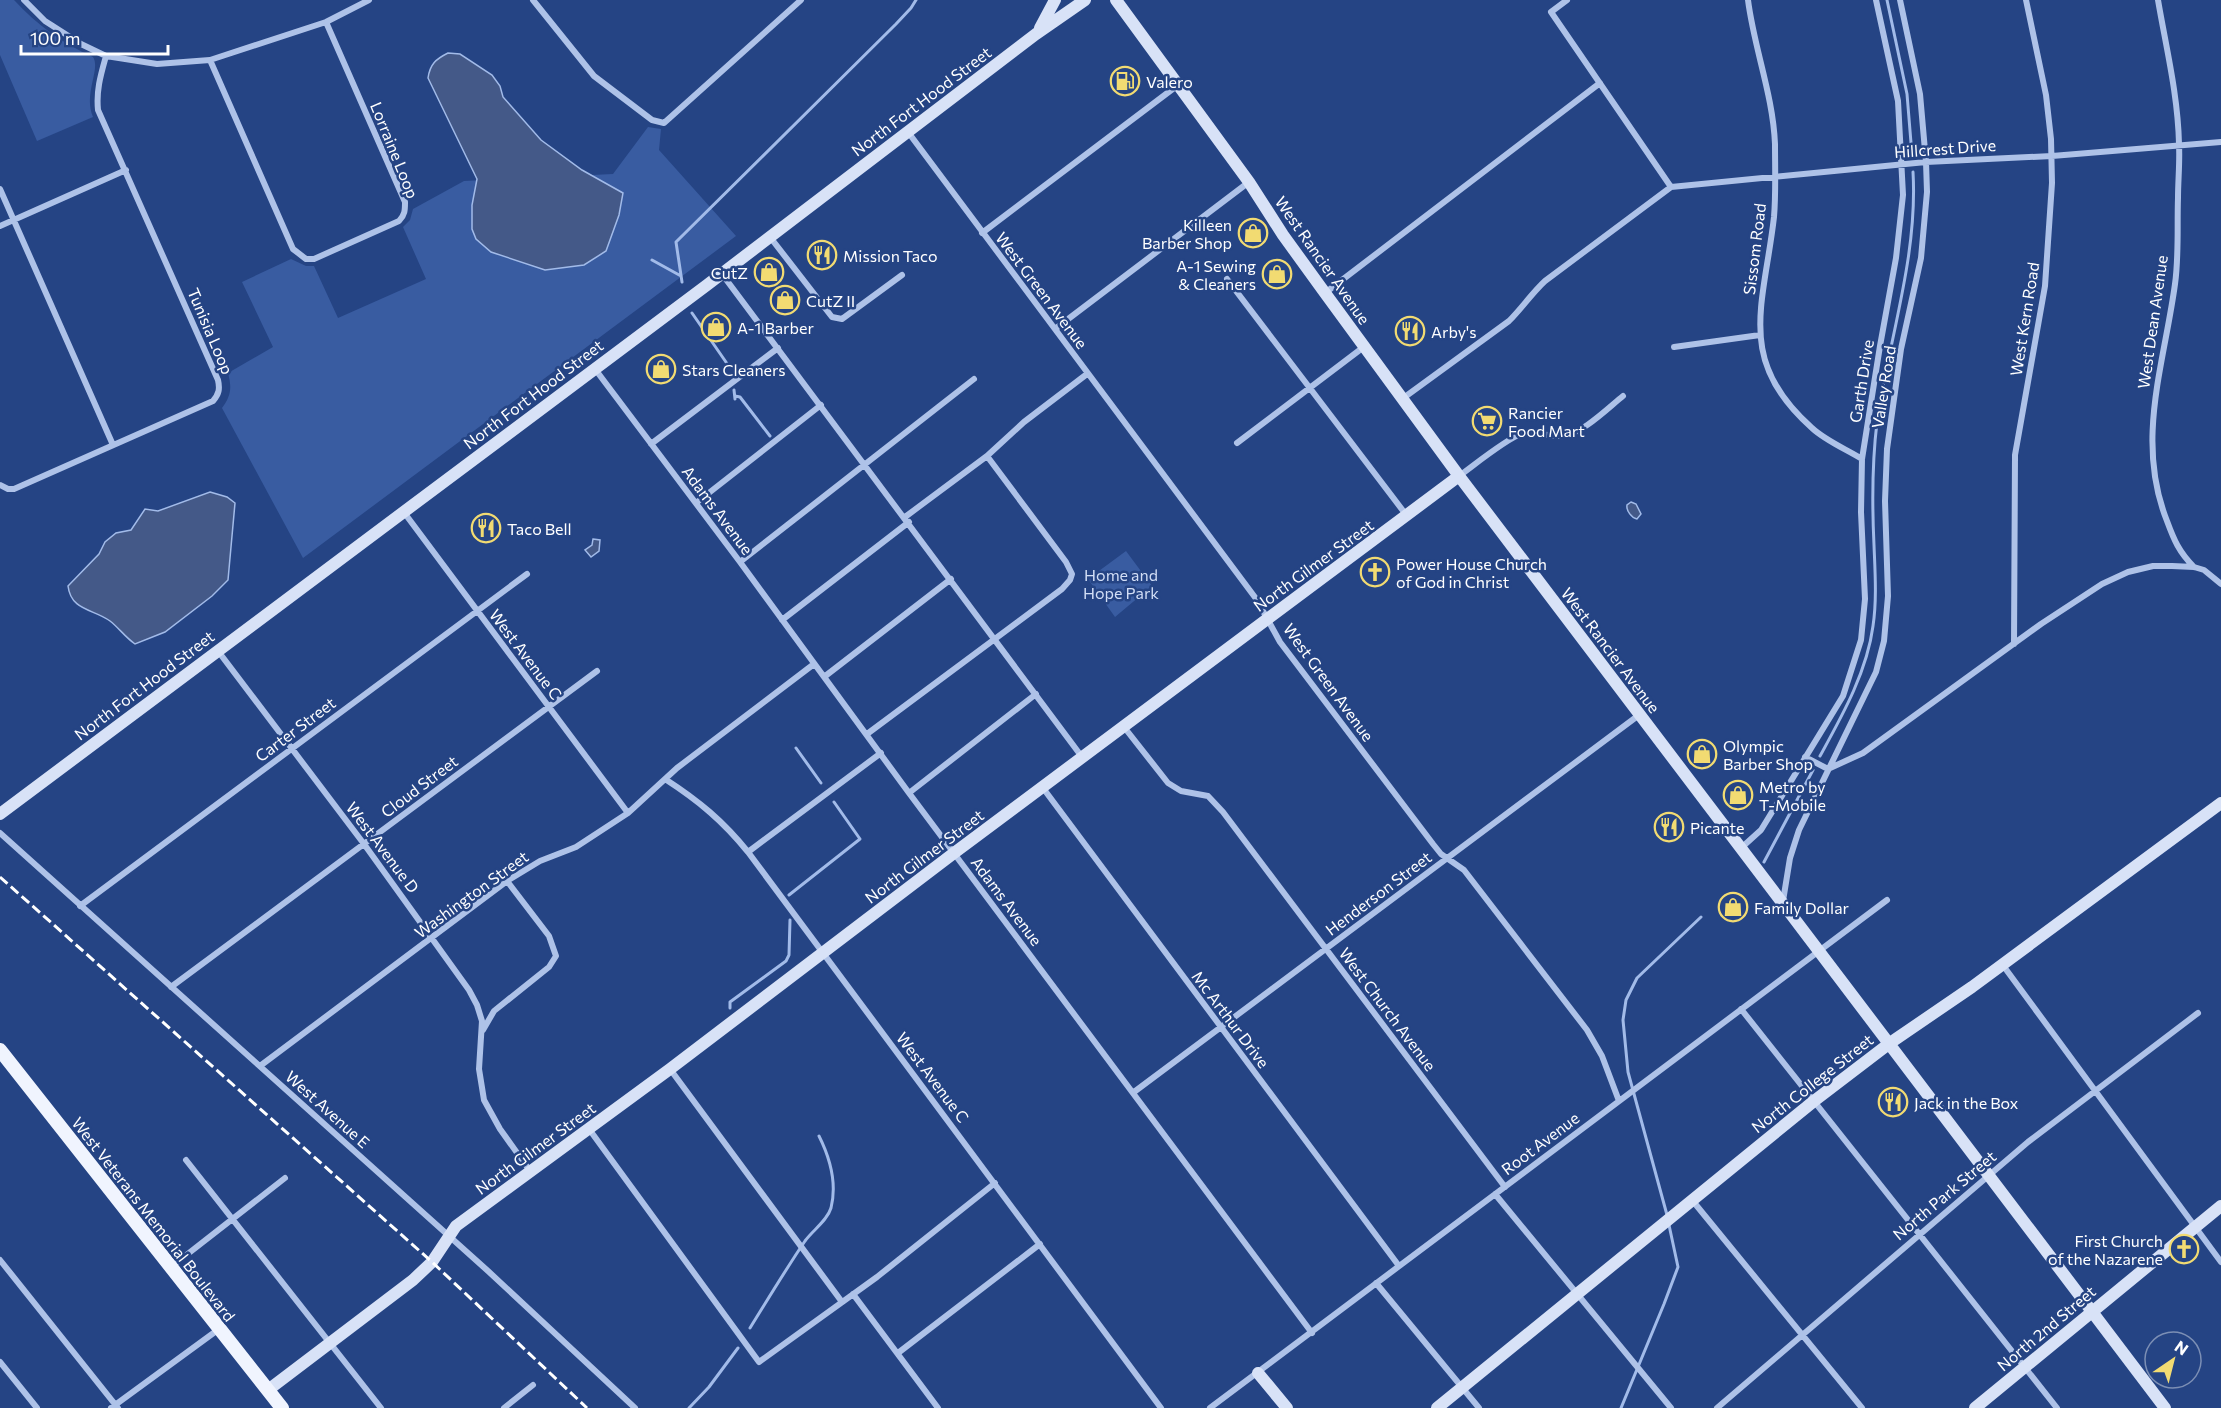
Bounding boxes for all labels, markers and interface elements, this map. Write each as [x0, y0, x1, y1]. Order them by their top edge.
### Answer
scale bar [21, 18, 168, 56]
text: 100 m [30, 27, 80, 49]
street label: North Fort Hood Street [847, 42, 995, 160]
fuel station icon: Valero [1109, 65, 1141, 97]
place label: Valero [1146, 72, 1193, 91]
street label: Lorraine Loop [367, 99, 423, 201]
street label: Hillcrest Drive [1893, 135, 1997, 161]
street label: West Rancier Avenue [1272, 192, 1374, 328]
street label: Sissom Road [1739, 202, 1769, 296]
place label: Killeen Barber Shop [1142, 215, 1232, 252]
shop icon: Killeen Barber Shop [1237, 217, 1269, 249]
street label: West Green Avenue [992, 228, 1092, 352]
restaurant icon: Mission Taco [806, 239, 838, 271]
place label: Mission Taco [843, 246, 938, 265]
street label: West Dean Avenue [2133, 254, 2171, 390]
shop icon: CutZ [753, 256, 785, 288]
place label: A-1 Sewing & Cleaners [1176, 256, 1256, 293]
shop icon: A-1 Sewing & Cleaners [1261, 258, 1293, 290]
street label: West Kern Road [2006, 261, 2042, 377]
place label: CutZ [711, 263, 748, 282]
shop icon: CutZ II [769, 284, 801, 316]
street label: Tunisia Loop [184, 285, 238, 377]
place label: CutZ II [806, 291, 855, 310]
shop icon: A-1 Barber [700, 311, 732, 343]
restaurant icon: Arby's [1394, 315, 1426, 347]
place label: A-1 Barber [737, 318, 814, 337]
place label: Arby's [1431, 322, 1476, 341]
street label: North Fort Hood Street [459, 335, 607, 453]
street label: Garth Drive [1845, 338, 1877, 424]
street label: Valley Road [1867, 344, 1899, 430]
shop icon: Stars Cleaners [645, 353, 677, 385]
place label: Stars Cleaners [682, 360, 785, 379]
place label: Rancier Food Mart [1508, 403, 1585, 440]
supermarket icon: Rancier Food Mart [1471, 405, 1503, 437]
street label: Adams Avenue [679, 462, 757, 558]
restaurant icon: Taco Bell [470, 512, 502, 544]
street label: North Gilmer Street [1249, 515, 1377, 615]
place label: Taco Bell [507, 519, 572, 538]
place label: Power House Church of God in Christ [1396, 554, 1547, 591]
church icon: Power House Church of God in Christ [1359, 556, 1391, 588]
park label: Home and Hope Park [1083, 565, 1159, 602]
street label: West Rancier Avenue [1558, 584, 1664, 716]
street label: West Avenue C [486, 605, 566, 703]
street label: West Green Avenue [1280, 619, 1378, 745]
street label: North Fort Hood Street [70, 626, 218, 744]
street label: Carter Street [251, 692, 339, 765]
place label: Olympic Barber Shop [1723, 736, 1813, 773]
shop icon: Olympic Barber Shop [1686, 738, 1718, 770]
street label: Cloud Street [377, 751, 461, 821]
place label: Metro by T-Mobile [1759, 777, 1826, 814]
shop icon: Metro by T-Mobile [1722, 779, 1754, 811]
street label: West Avenue D [343, 798, 423, 896]
street label: North Gilmer Street [861, 805, 987, 907]
restaurant icon: Picante [1653, 811, 1685, 843]
place label: Picante [1690, 818, 1744, 837]
street label: Washington Street [411, 846, 532, 942]
street label: Henderson Street [1321, 847, 1435, 939]
street label: Adams Avenue [968, 853, 1046, 949]
shop icon: Family Dollar [1717, 891, 1749, 923]
place label: Family Dollar [1754, 898, 1850, 917]
street label: West Church Avenue [1336, 944, 1440, 1074]
street label: Mc Arthur Drive [1188, 967, 1274, 1071]
street label: West Avenue C [893, 1028, 973, 1126]
street label: North College Street [1747, 1029, 1877, 1136]
street label: West Avenue E [282, 1066, 374, 1152]
restaurant icon: Jack in the Box [1877, 1086, 1909, 1118]
place label: Jack in the Box [1914, 1093, 2019, 1112]
street label: North Gilmer Street [471, 1098, 599, 1198]
street label: Root Avenue [1497, 1108, 1583, 1178]
street label: West Veterans Memorial Boulevard [68, 1113, 240, 1325]
street label: North Park Street [1889, 1146, 2000, 1244]
place label: First Church of the Nazarene [2048, 1231, 2163, 1268]
church icon: First Church of the Nazarene [2168, 1233, 2200, 1265]
street label: North 2nd Street [1993, 1281, 2099, 1375]
north arrow [2143, 1330, 2203, 1390]
text: N [2172, 1336, 2192, 1359]

